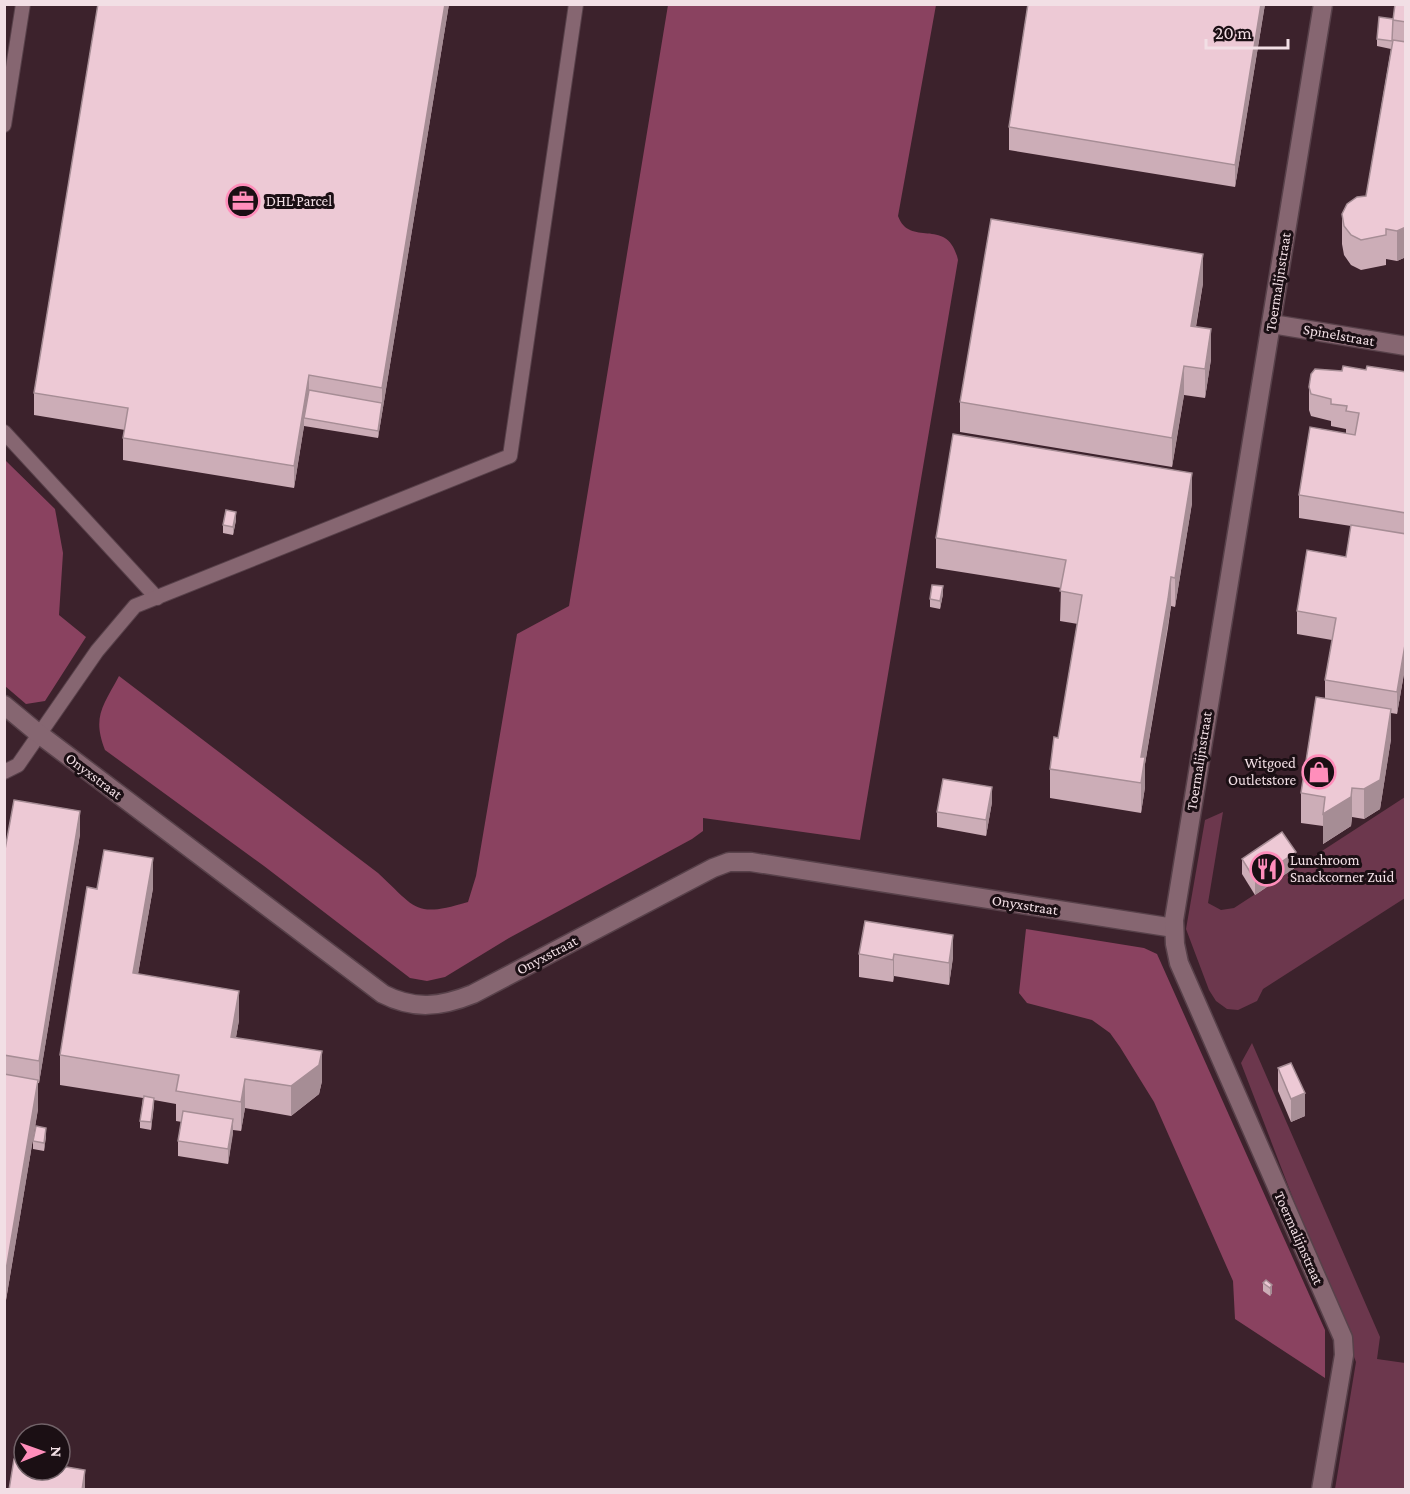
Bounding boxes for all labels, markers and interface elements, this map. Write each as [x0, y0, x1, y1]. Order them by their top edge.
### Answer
scale bar [1206, 12, 1288, 50]
text: 20 m [1215, 23, 1252, 43]
office icon: DHL Parcel [225, 183, 261, 219]
place label: DHL Parcel [266, 193, 332, 209]
street label: Toermalijnstraat [1262, 230, 1295, 333]
street label: Spinelstraat [1302, 321, 1377, 350]
street label: Toermalijnstraat [1183, 709, 1216, 812]
street label: Onyxstraat [62, 750, 126, 804]
shop icon: Witgoed Outletstore [1301, 754, 1337, 790]
place label: Witgoed Outletstore [1228, 755, 1296, 788]
restaurant icon: Lunchroom Snackcorner Zuid [1249, 851, 1285, 887]
place label: Lunchroom Snackcorner Zuid [1290, 852, 1394, 885]
street label: Onyxstraat [991, 892, 1060, 919]
street label: Onyxstraat [514, 932, 582, 979]
street label: Toermalijnstraat [1270, 1189, 1327, 1288]
north arrow [12, 1422, 72, 1482]
text: N [48, 1446, 65, 1457]

